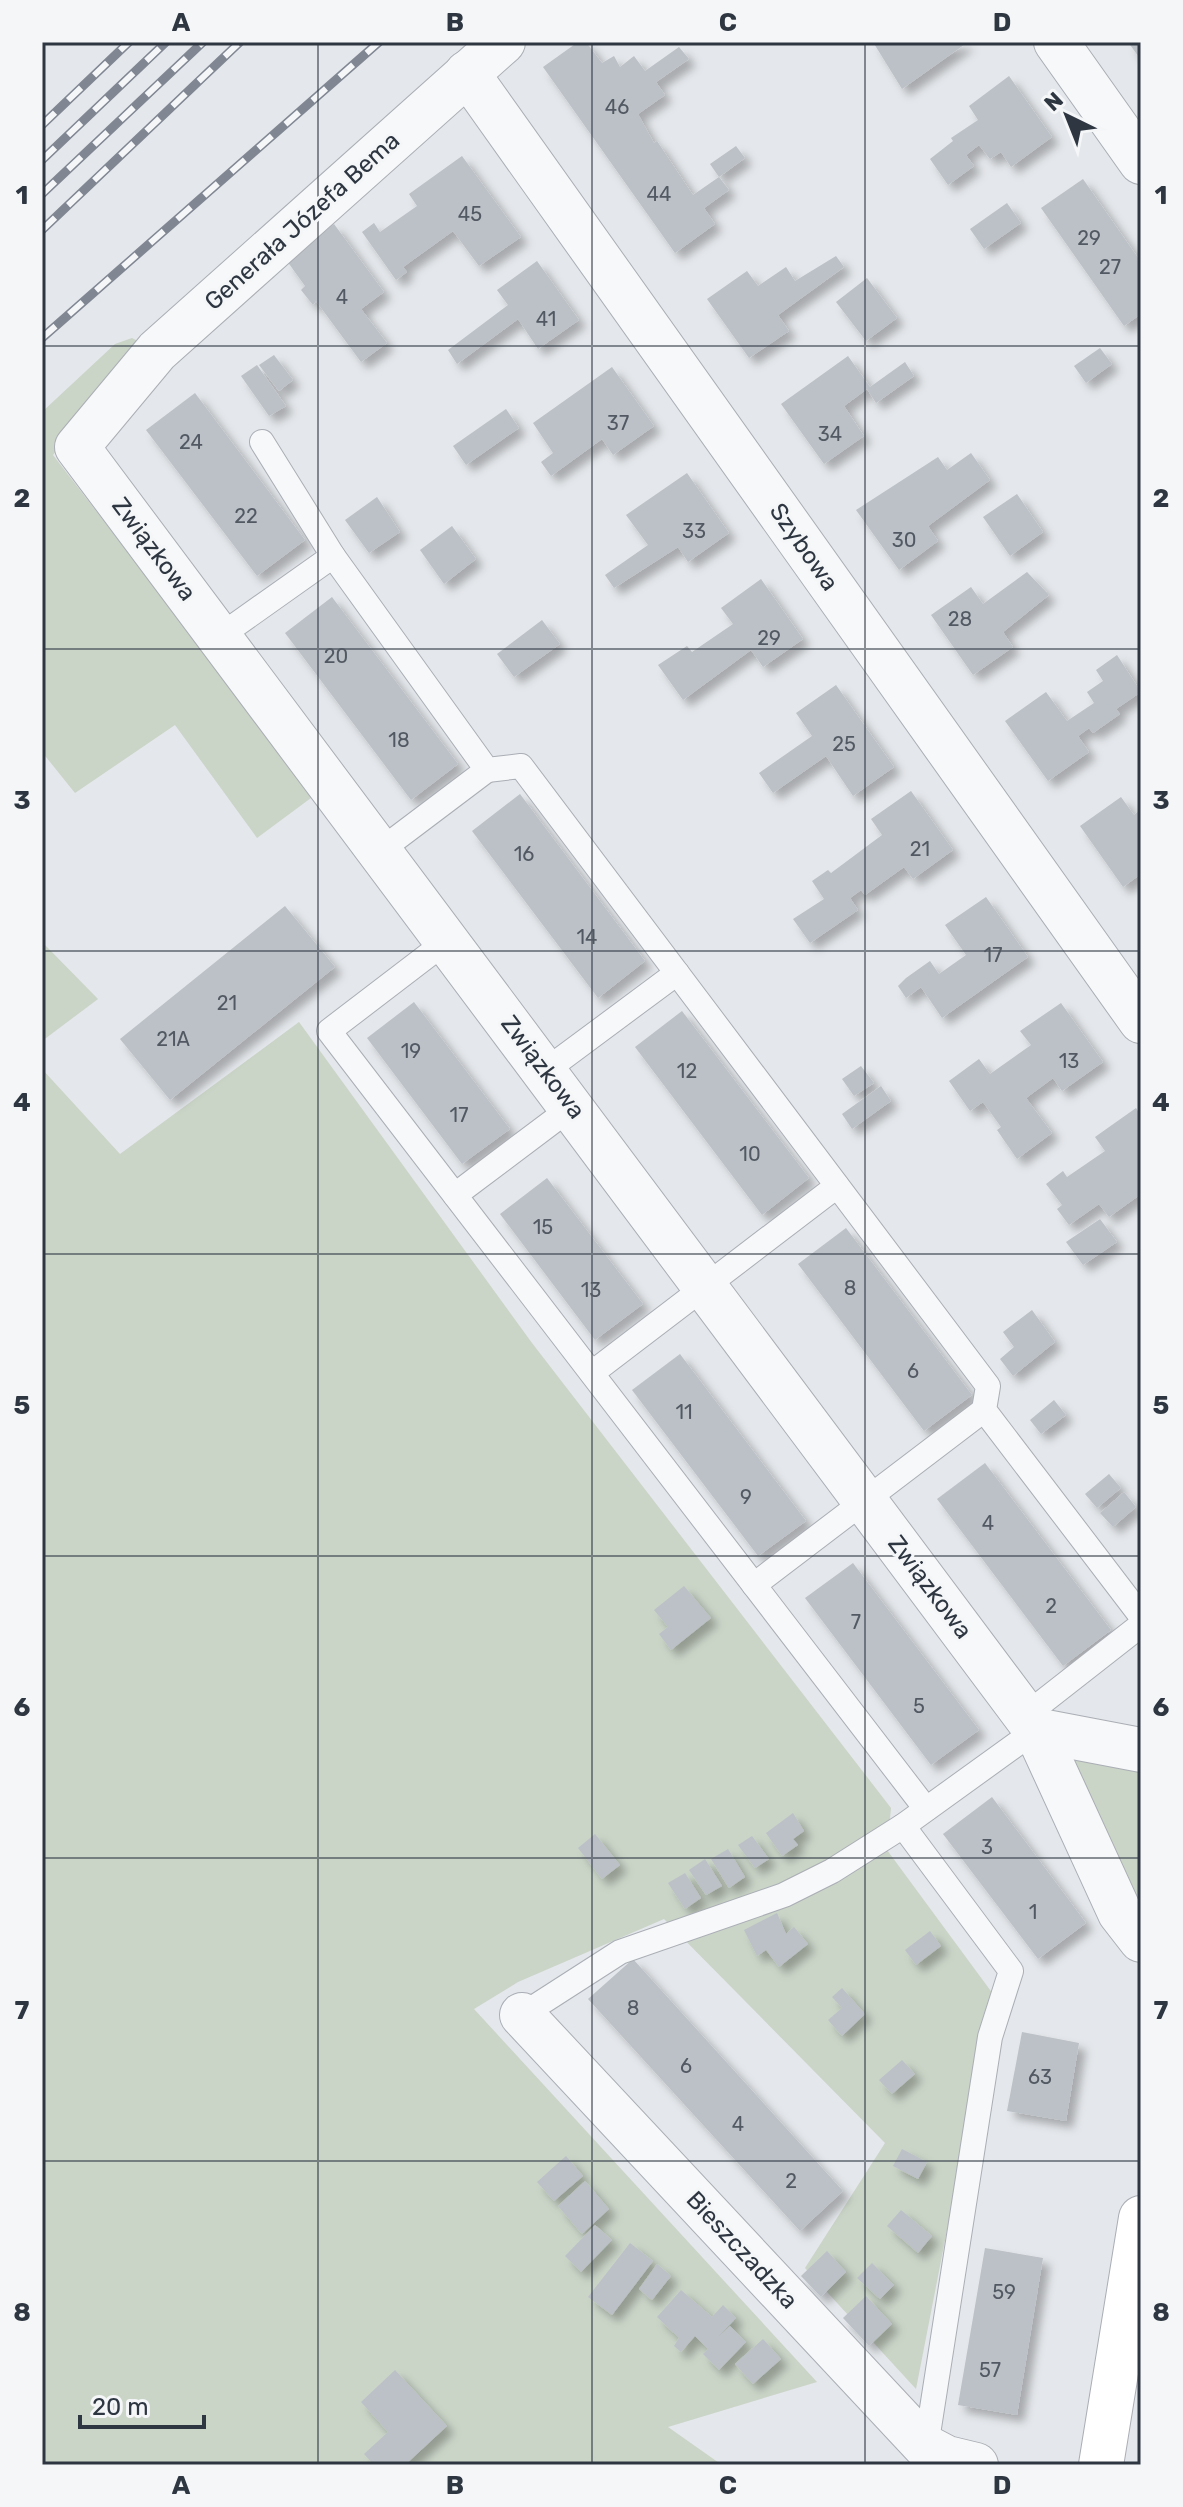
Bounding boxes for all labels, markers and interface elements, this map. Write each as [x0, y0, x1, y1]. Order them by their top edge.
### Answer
text: A [172, 7, 191, 38]
text: B [446, 7, 464, 38]
text: C [719, 7, 737, 38]
text: D [993, 7, 1011, 38]
north arrow [1027, 76, 1107, 156]
text: N [1039, 86, 1069, 117]
house number: 46 [605, 95, 629, 119]
street label: Generała Józefa Bema [199, 126, 405, 316]
text: 1 [16, 180, 28, 211]
text: 1 [1155, 180, 1167, 211]
house number: 44 [647, 182, 671, 206]
house number: 45 [458, 202, 482, 226]
house number: 29 [1077, 226, 1101, 250]
house number: 27 [1099, 255, 1121, 279]
house number: 4 [336, 285, 348, 309]
house number: 41 [536, 307, 556, 331]
house number: 37 [607, 411, 629, 435]
house number: 34 [818, 422, 842, 446]
house number: 24 [179, 430, 203, 454]
text: 2 [14, 483, 30, 514]
text: 2 [1153, 483, 1169, 514]
street label: Związkowa [106, 492, 202, 606]
street label: Szybowa [764, 498, 844, 596]
house number: 22 [234, 504, 258, 528]
house number: 33 [682, 519, 706, 543]
house number: 30 [892, 528, 916, 552]
house number: 28 [948, 607, 972, 631]
house number: 29 [757, 626, 781, 650]
house number: 20 [324, 644, 348, 668]
house number: 18 [388, 728, 410, 752]
house number: 25 [832, 732, 856, 756]
text: 3 [13, 785, 31, 816]
text: 3 [1152, 785, 1170, 816]
house number: 21 [910, 837, 930, 861]
house number: 16 [514, 842, 534, 866]
house number: 14 [577, 925, 597, 949]
house number: 17 [984, 943, 1002, 967]
house number: 21 [217, 991, 237, 1015]
street label: Związkowa [495, 1010, 591, 1124]
house number: 21A [156, 1027, 190, 1051]
house number: 19 [401, 1039, 421, 1063]
house number: 13 [1059, 1049, 1079, 1073]
house number: 12 [677, 1059, 697, 1083]
text: 4 [13, 1087, 31, 1118]
text: 4 [1152, 1087, 1170, 1118]
house number: 17 [450, 1103, 468, 1127]
house number: 10 [739, 1142, 761, 1166]
house number: 15 [533, 1215, 553, 1239]
house number: 8 [844, 1276, 856, 1300]
house number: 13 [581, 1278, 601, 1302]
house number: 6 [907, 1359, 919, 1383]
text: 5 [14, 1390, 30, 1421]
text: 5 [1153, 1390, 1169, 1421]
house number: 11 [675, 1400, 693, 1424]
house number: 9 [740, 1485, 752, 1509]
house number: 4 [982, 1511, 994, 1535]
street label: Związkowa [882, 1530, 978, 1644]
house number: 2 [1045, 1594, 1057, 1618]
house number: 7 [851, 1610, 861, 1634]
text: 6 [14, 1692, 31, 1723]
text: 6 [1153, 1692, 1170, 1723]
house number: 5 [913, 1694, 925, 1718]
house number: 3 [981, 1835, 993, 1859]
house number: 1 [1029, 1900, 1037, 1924]
text: 7 [15, 1995, 30, 2026]
text: 7 [1154, 1995, 1169, 2026]
house number: 8 [627, 1996, 639, 2020]
house number: 6 [680, 2054, 692, 2078]
house number: 63 [1028, 2065, 1052, 2089]
house number: 4 [732, 2112, 744, 2136]
house number: 2 [785, 2169, 797, 2193]
street label: Bieszczadzka [681, 2186, 803, 2314]
house number: 59 [992, 2280, 1016, 2304]
text: 8 [13, 2297, 31, 2328]
text: 8 [1152, 2297, 1170, 2328]
house number: 57 [979, 2358, 1001, 2382]
scale bar [80, 2379, 204, 2429]
text: 20 m [92, 2393, 149, 2421]
text: A [172, 2470, 191, 2501]
text: B [446, 2470, 464, 2501]
text: C [719, 2470, 737, 2501]
text: D [993, 2470, 1011, 2501]

